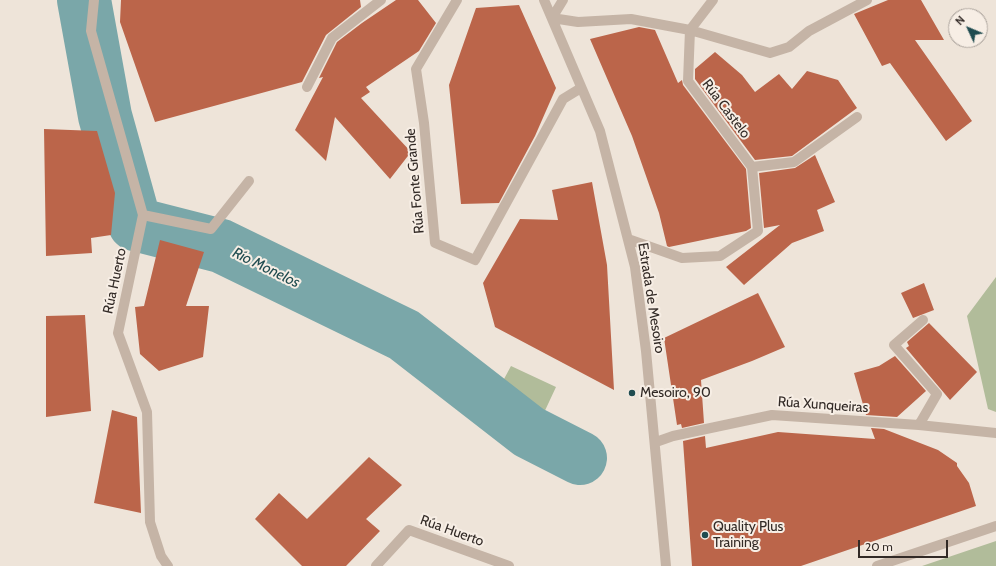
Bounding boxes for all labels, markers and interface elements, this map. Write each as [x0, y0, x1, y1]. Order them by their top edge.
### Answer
north arrow [948, 8, 988, 48]
text: N [952, 13, 968, 28]
street label: Rúa Castelo [698, 76, 754, 142]
street label: Rúa Fonte Grande [402, 128, 428, 234]
street label: Estrada de Mesoiro [634, 241, 668, 355]
water label: Río Monelos [229, 244, 303, 292]
street label: Rúa Huerto [100, 247, 130, 315]
place label: Mesoiro, 90 [640, 385, 711, 401]
marker: Mesoiro, 90 [627, 388, 637, 398]
street label: Rúa Xunqueiras [777, 393, 869, 417]
street label: Rúa Huerto [418, 512, 486, 550]
place label: Quality Plus Training [713, 519, 783, 552]
marker: Quality Plus Training [700, 530, 710, 540]
scale bar [860, 532, 950, 558]
text: 20 m [865, 539, 893, 554]

